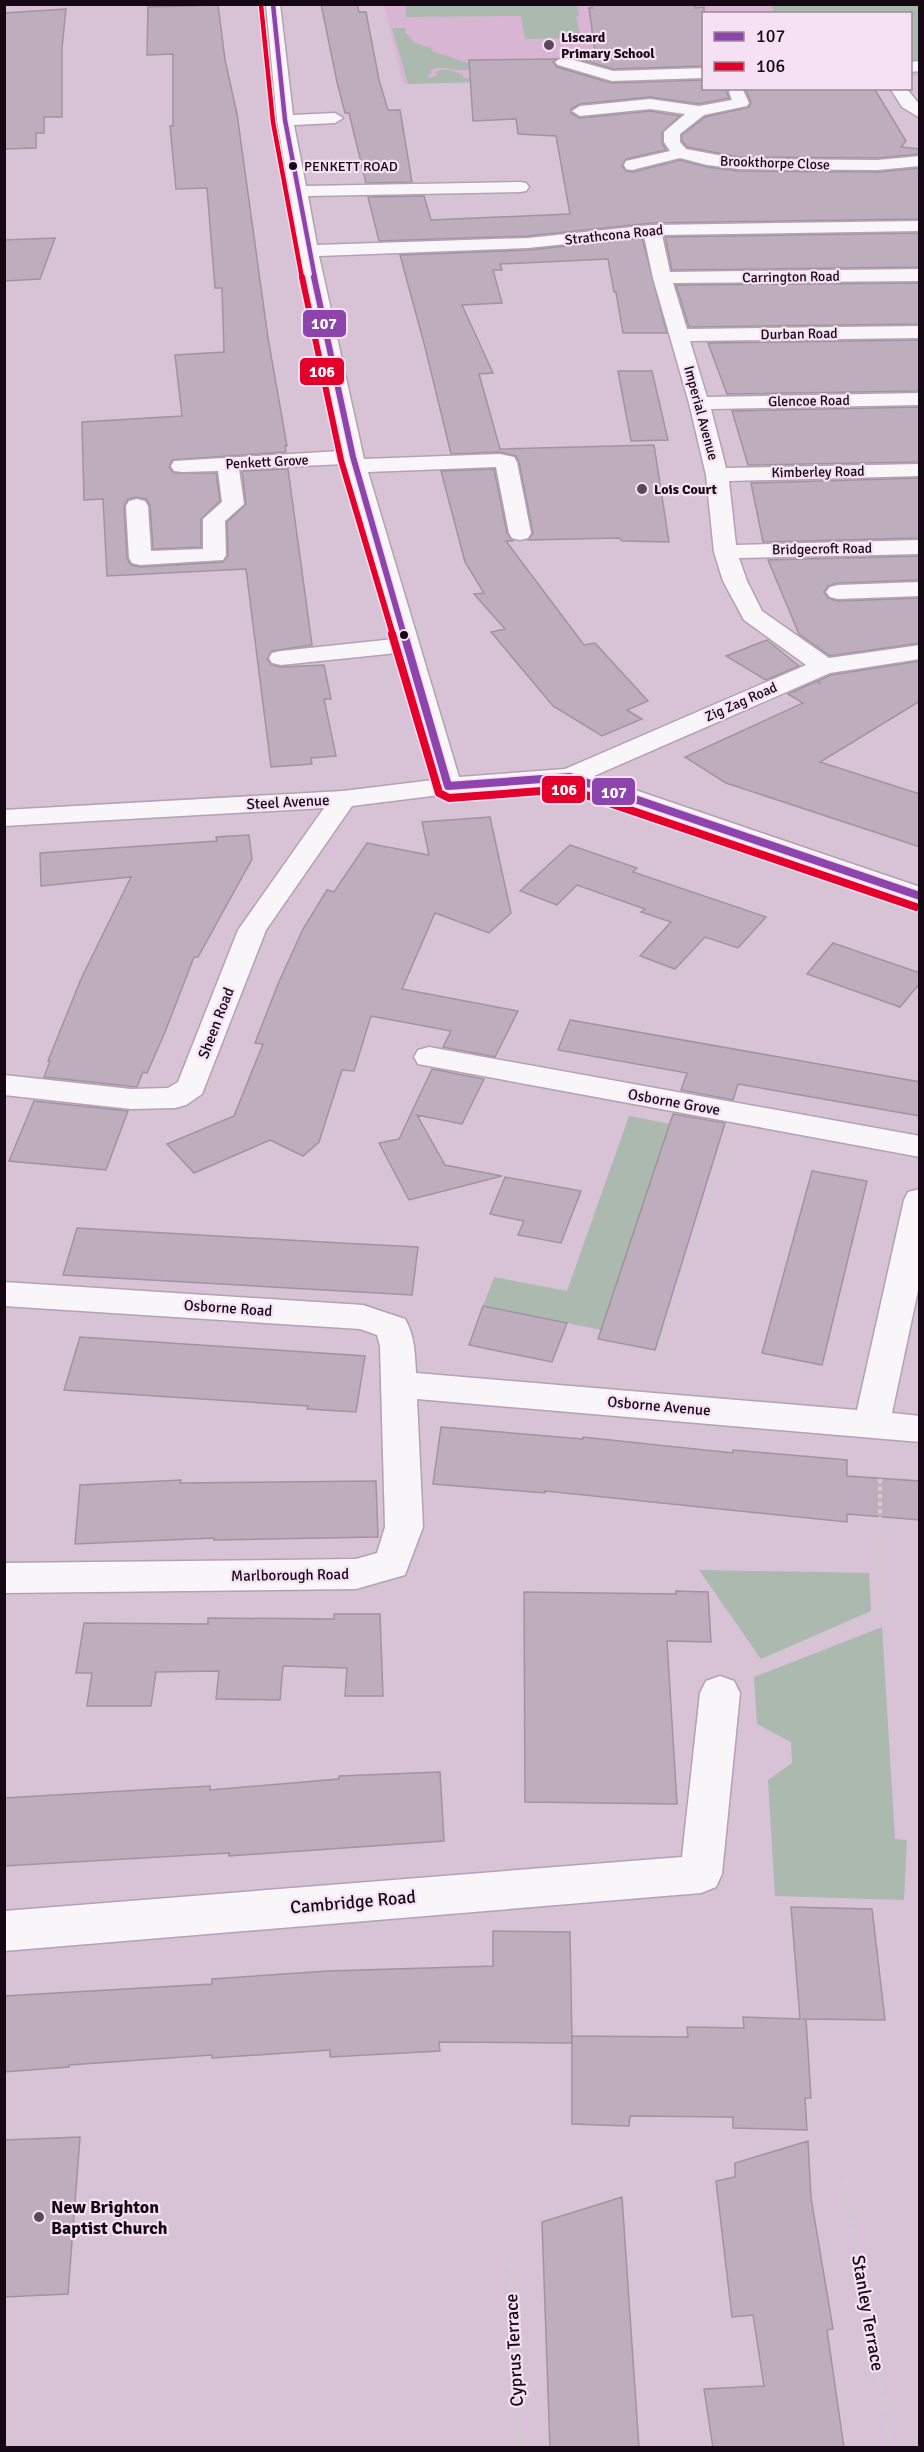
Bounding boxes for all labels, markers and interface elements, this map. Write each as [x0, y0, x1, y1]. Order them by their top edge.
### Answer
legend [702, 12, 912, 90]
text: 107 [756, 25, 785, 47]
place label: Liscard Primary School [561, 29, 655, 62]
marker: Liscard Primary School [542, 38, 556, 52]
text: 106 [756, 55, 785, 77]
street label: Brookthorpe Close [720, 153, 830, 173]
place label: PENKETT ROAD [304, 158, 398, 175]
marker: PENKETT ROAD [287, 160, 299, 172]
street label: Strathcona Road [564, 221, 664, 249]
street label: Carrington Road [742, 268, 840, 286]
line badge: 107 [302, 309, 347, 338]
text: 107 [311, 314, 337, 334]
street label: Durban Road [760, 325, 838, 343]
line badge: 106 [299, 357, 345, 386]
text: 106 [309, 362, 335, 382]
street label: Imperial Avenue [680, 364, 722, 462]
street label: Glencoe Road [768, 392, 850, 410]
street label: Penkett Grove [225, 451, 309, 473]
street label: Kimberley Road [771, 463, 865, 481]
place label: Lois Court [654, 481, 717, 498]
marker: Lois Court [635, 482, 649, 496]
street label: Bridgecroft Road [772, 540, 872, 558]
unlabelled marker [398, 629, 410, 641]
street label: Zig Zag Road [702, 679, 780, 725]
line badge: 106 [541, 775, 586, 804]
line badge: 107 [591, 777, 636, 806]
text: 106 [551, 780, 577, 800]
text: 107 [601, 783, 627, 803]
street label: Steel Avenue [246, 791, 330, 813]
street label: Sheen Road [194, 985, 238, 1061]
street label: Osborne Grove [626, 1085, 722, 1119]
street label: Osborne Road [183, 1296, 273, 1320]
street label: Osborne Avenue [607, 1393, 711, 1419]
street label: Marlborough Road [231, 1565, 349, 1585]
street label: Cambridge Road [289, 1886, 417, 1918]
place label: New Brighton Baptist Church [51, 2196, 168, 2239]
marker: New Brighton Baptist Church [32, 2210, 46, 2224]
street label: Stanley Terrace [847, 2253, 889, 2373]
street label: Cyprus Terrace [500, 2293, 528, 2407]

